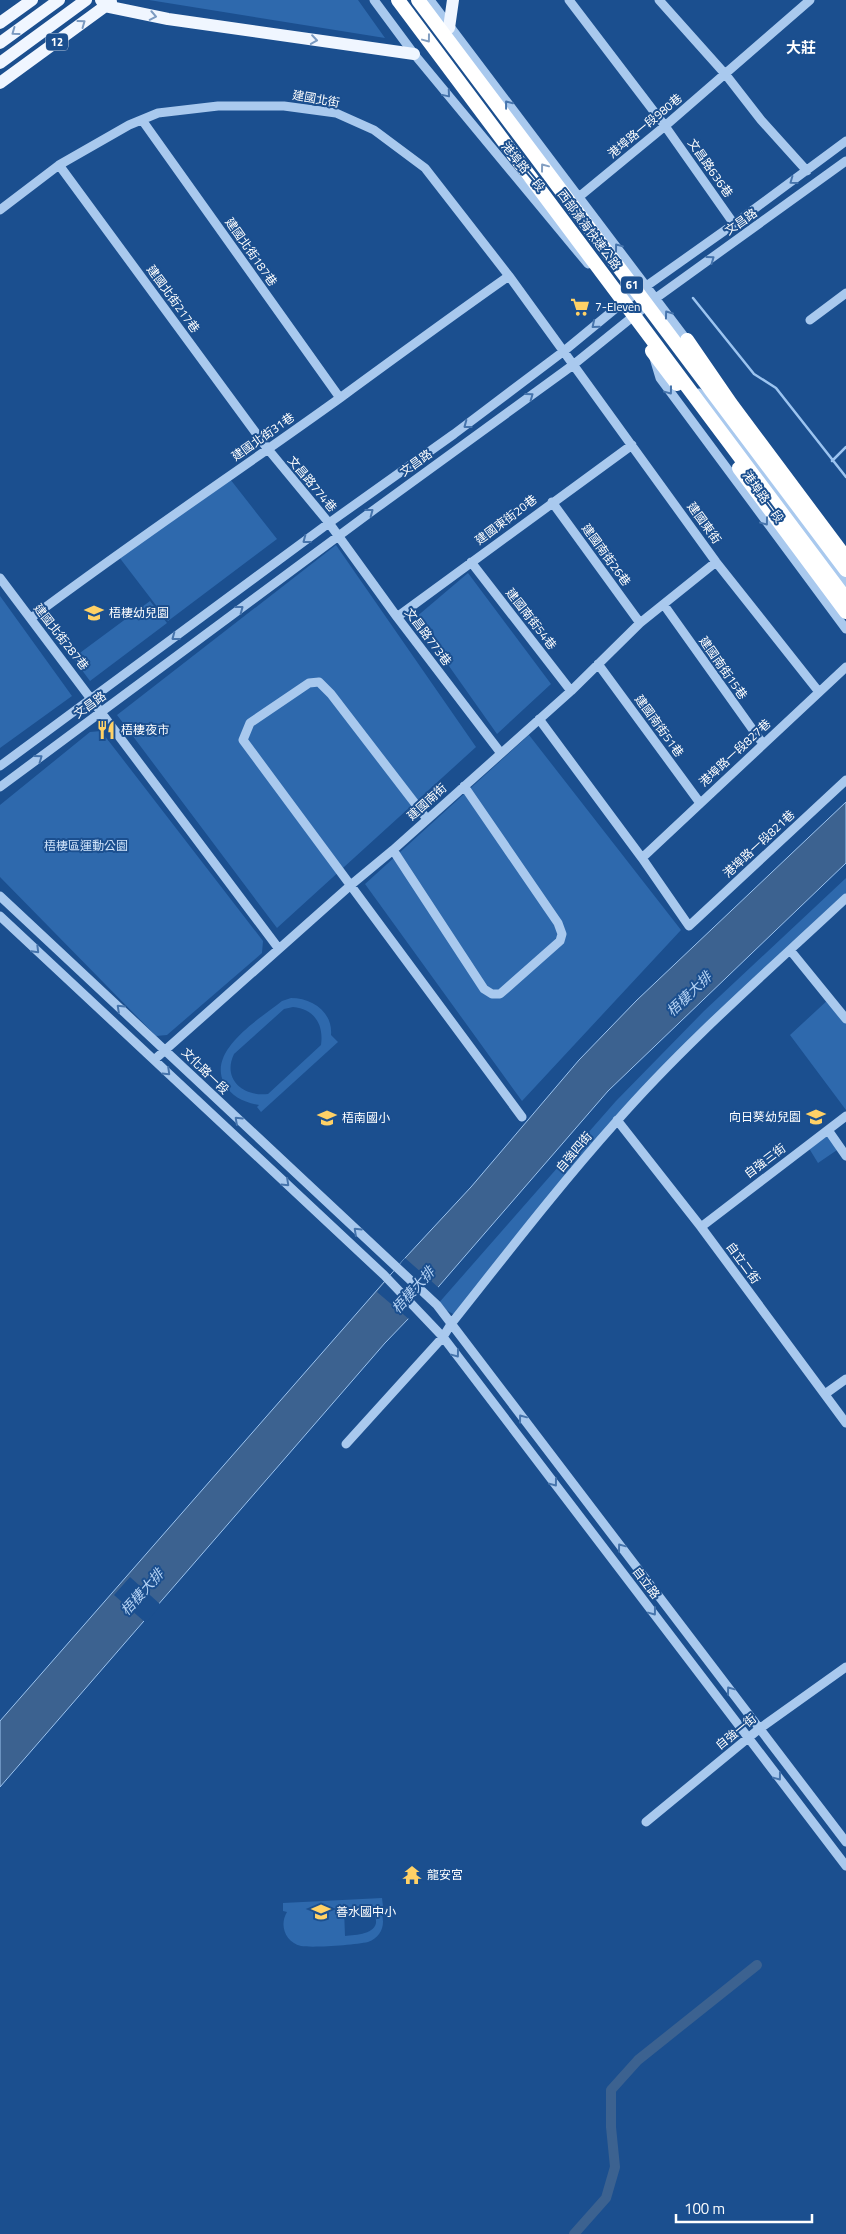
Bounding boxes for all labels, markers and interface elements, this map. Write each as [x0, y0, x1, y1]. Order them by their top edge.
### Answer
one-way arrow [149, 10, 157, 20]
one-way arrow [76, 21, 85, 29]
one-way arrow [11, 26, 21, 35]
one-way arrow [421, 33, 430, 43]
road number: 12 [46, 34, 68, 51]
one-way arrow [310, 34, 318, 45]
district label: 大莊 [786, 36, 816, 59]
street label: 建國北街 [291, 85, 341, 112]
one-way arrow [441, 88, 450, 97]
street label: 港埠路一段980巷 [603, 89, 686, 163]
one-way arrow [506, 101, 514, 110]
street label: 文昌路636巷 [683, 134, 738, 201]
street label: 港埠路一段 [497, 138, 550, 196]
one-way arrow [541, 164, 549, 173]
one-way arrow [789, 175, 799, 184]
street label: 西部濱海快速公路 [553, 186, 626, 274]
street label: 文昌路 [721, 203, 761, 240]
street label: 建國北街187巷 [221, 213, 282, 290]
one-way arrow [615, 243, 624, 253]
one-way arrow [706, 255, 715, 265]
street label: 建國北街217巷 [142, 261, 205, 337]
road number: 61 [621, 276, 643, 294]
supermarket icon: 7-Eleven [569, 296, 591, 318]
place label: 7-Eleven [595, 297, 641, 316]
one-way arrow [665, 311, 673, 320]
one-way arrow [592, 320, 601, 328]
one-way arrow [663, 385, 672, 395]
one-way arrow [524, 393, 534, 402]
street label: 建國北街31巷 [227, 408, 298, 465]
one-way arrow [463, 419, 472, 428]
street label: 文昌路 [396, 444, 436, 481]
street label: 文昌路774巷 [283, 451, 342, 516]
street label: 港埠路一段 [738, 467, 789, 527]
street label: 建國東街20巷 [471, 490, 541, 549]
street label: 建國東街 [683, 498, 726, 548]
one-way arrow [364, 509, 373, 517]
one-way arrow [759, 516, 768, 526]
street label: 建國南街26巷 [577, 519, 636, 590]
one-way arrow [302, 534, 312, 543]
street label: 建國南街54巷 [501, 584, 561, 653]
street label: 建國北街287巷 [29, 599, 94, 674]
school or university icon: 梧棲幼兒園 [83, 602, 105, 624]
place label: 梧棲幼兒園 [109, 603, 169, 622]
street label: 文昌路773巷 [400, 604, 456, 670]
one-way arrow [234, 606, 244, 615]
one-way arrow [171, 631, 181, 640]
street label: 建國南街15巷 [695, 632, 752, 703]
street label: 文昌路 [70, 686, 110, 723]
street label: 建國南街51巷 [630, 690, 689, 761]
street label: 港埠路一段827巷 [694, 714, 775, 791]
restaurant icon: 梧棲夜市 [95, 719, 117, 741]
place label: 梧棲夜市 [121, 720, 169, 739]
one-way arrow [33, 755, 43, 764]
street label: 建國南街 [402, 779, 451, 825]
street label: 港埠路一段821巷 [718, 805, 799, 882]
park label: 梧棲區運動公園 [44, 836, 128, 855]
one-way arrow [30, 944, 39, 953]
water label: 梧棲大排 [661, 965, 718, 1021]
one-way arrow [117, 1005, 126, 1014]
street label: 文化路一段 [177, 1043, 234, 1098]
one-way arrow [161, 1066, 170, 1075]
school or university icon: 向日葵幼兒園 [805, 1106, 827, 1128]
school or university icon: 梧南國小 [316, 1107, 338, 1129]
place label: 向日葵幼兒園 [729, 1107, 801, 1126]
place label: 梧南國小 [342, 1108, 390, 1127]
one-way arrow [235, 1117, 244, 1126]
street label: 自強四街 [551, 1127, 596, 1176]
street label: 自強三街 [740, 1139, 790, 1183]
one-way arrow [280, 1178, 289, 1187]
one-way arrow [354, 1228, 363, 1237]
street label: 自立二街 [722, 1238, 765, 1288]
water label: 梧棲大排 [386, 1260, 441, 1317]
one-way arrow [450, 1348, 459, 1358]
one-way arrow [520, 1415, 528, 1424]
one-way arrow [549, 1477, 557, 1486]
one-way arrow [618, 1544, 626, 1553]
water label: 梧棲大排 [115, 1562, 170, 1619]
street label: 自立路 [628, 1563, 665, 1603]
one-way arrow [647, 1606, 656, 1616]
one-way arrow [727, 1687, 735, 1696]
street label: 自強一街 [711, 1709, 760, 1754]
one-way arrow [773, 1771, 781, 1780]
temple icon: 龍安宮 [401, 1864, 423, 1886]
place label: 龍安宮 [427, 1865, 463, 1884]
school or university icon: 善水國中小 [310, 1901, 332, 1923]
place label: 善水國中小 [336, 1902, 396, 1921]
scale bar [676, 2192, 812, 2224]
text: 100 m [684, 2197, 725, 2220]

